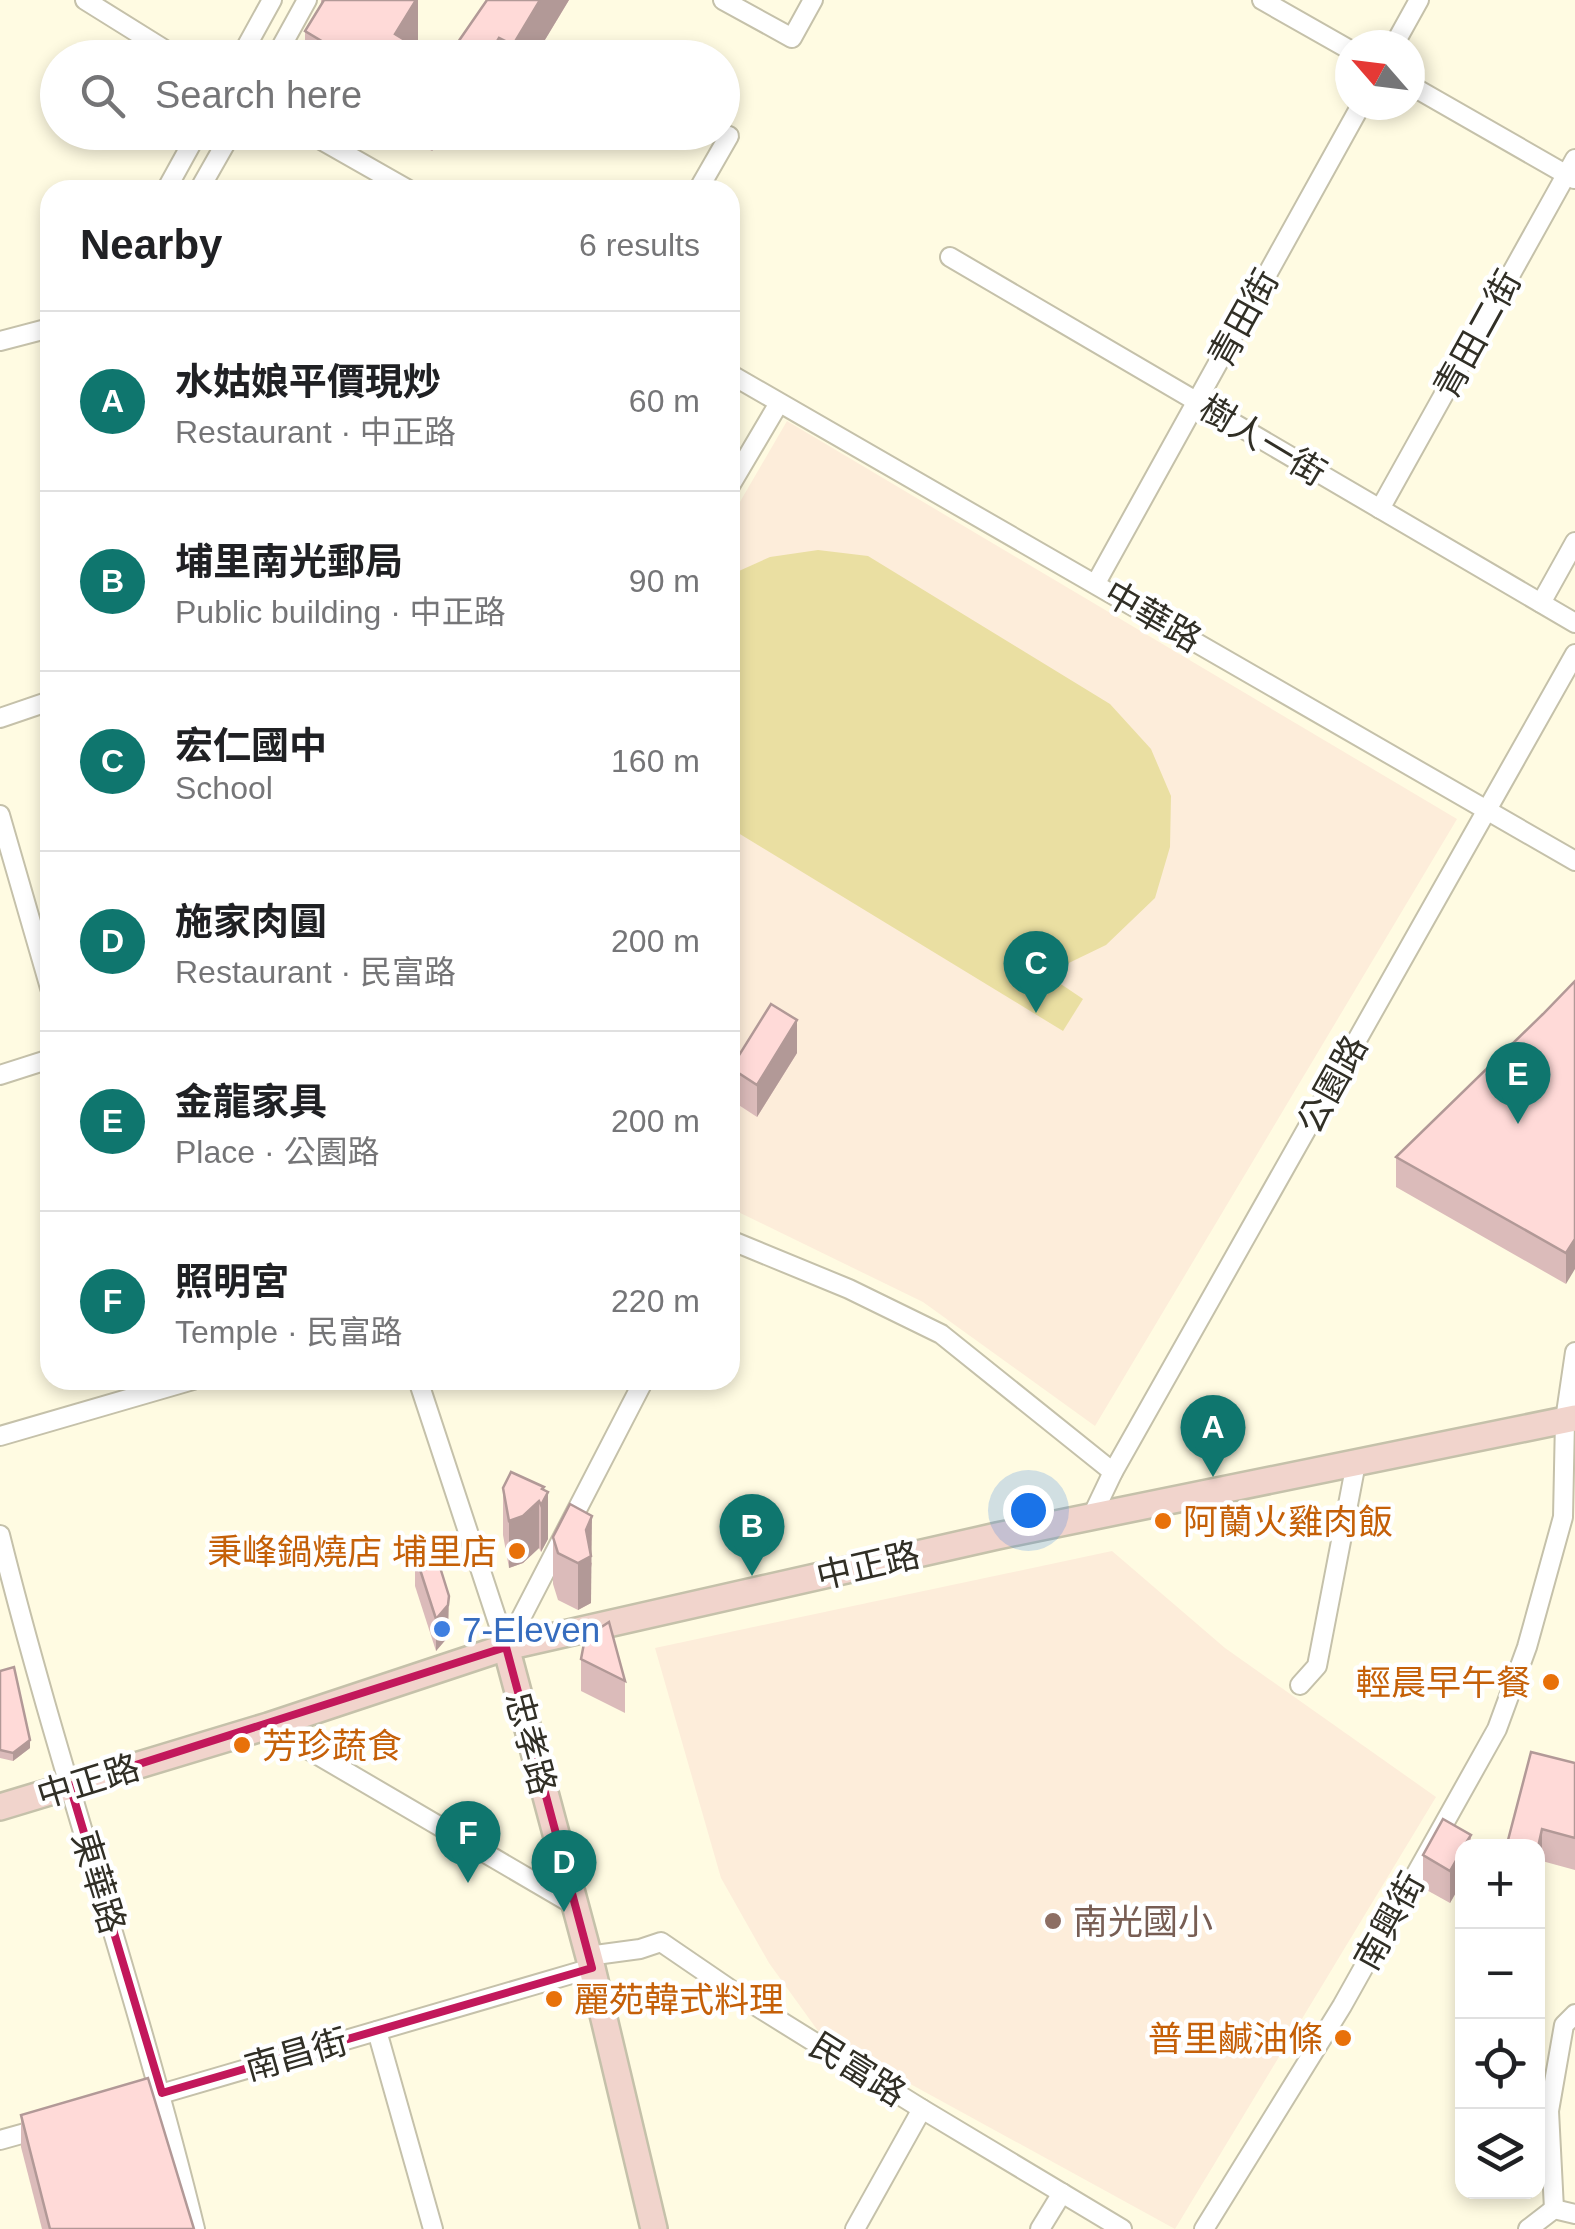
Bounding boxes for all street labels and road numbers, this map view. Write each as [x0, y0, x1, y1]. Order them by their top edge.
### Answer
street label: 青田街 [1200, 263, 1286, 373]
street label: 青田二街 [1426, 263, 1528, 405]
street label: 樹人一街 [1193, 387, 1333, 493]
street label: 中華路 [1098, 573, 1208, 659]
street label: 公園路 [1289, 1029, 1375, 1139]
street label: 中正路 [812, 1534, 924, 1596]
street label: 忠孝路 [499, 1687, 563, 1799]
street label: 中正路 [32, 1747, 144, 1815]
street label: 東華路 [65, 1826, 133, 1938]
street label: 南興街 [1346, 1866, 1432, 1976]
street label: 南昌街 [240, 2021, 352, 2087]
street label: 民富路 [803, 2025, 913, 2113]

